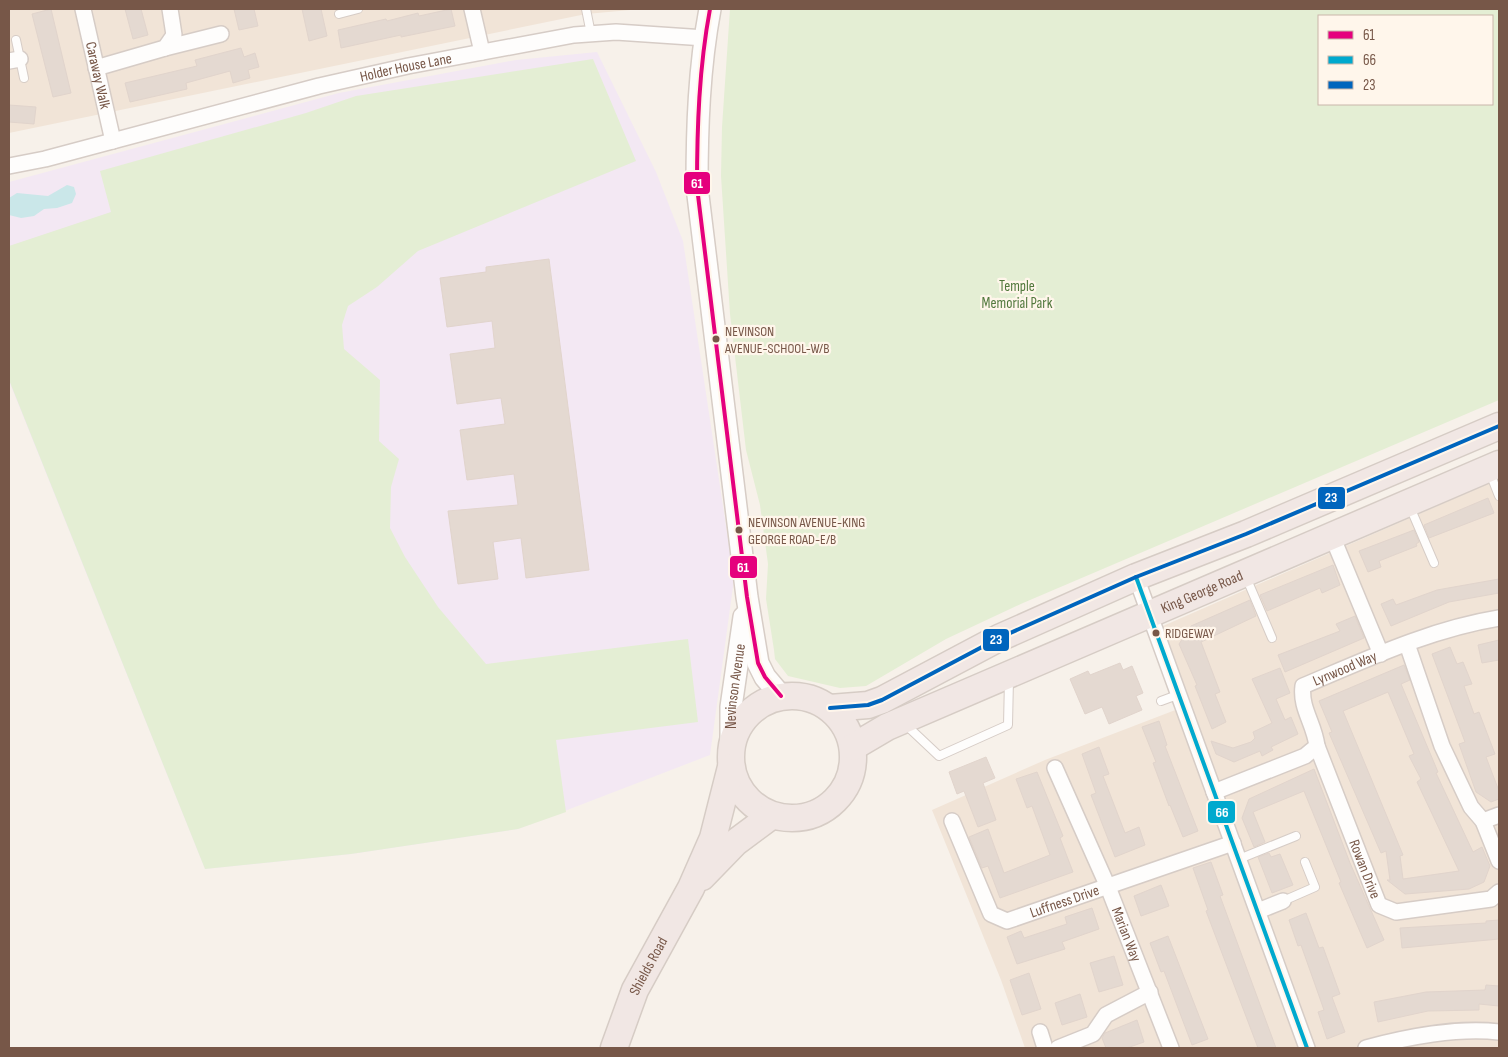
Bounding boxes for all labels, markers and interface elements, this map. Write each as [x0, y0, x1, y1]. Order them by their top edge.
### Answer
legend [1318, 15, 1493, 105]
text: 61 [1363, 26, 1376, 45]
street label: Caraway Walk [81, 40, 114, 111]
street label: Holder House Lane [358, 49, 453, 87]
text: 66 [1363, 51, 1376, 70]
text: 23 [1363, 76, 1376, 95]
line badge: 61 [683, 171, 711, 195]
text: 61 [691, 175, 704, 192]
park label: Temple Memorial Park [982, 277, 1053, 313]
place label: NEVINSON AVENUE-SCHOOL-W/B [724, 323, 829, 357]
marker: NEVINSON AVENUE-SCHOOL-W/B [711, 334, 721, 344]
line badge: 23 [1317, 486, 1346, 510]
text: 23 [1325, 489, 1337, 506]
place label: NEVINSON AVENUE-KING GEORGE ROAD-E/B [748, 514, 865, 548]
marker: NEVINSON AVENUE-KING GEORGE ROAD-E/B [734, 525, 744, 535]
line badge: 61 [729, 555, 758, 579]
text: 61 [737, 559, 750, 576]
street label: King George Road [1158, 566, 1246, 618]
place label: RIDGEWAY [1165, 625, 1214, 642]
line badge: 23 [982, 628, 1010, 652]
marker: RIDGEWAY [1151, 628, 1161, 638]
text: 23 [990, 631, 1002, 648]
street label: Nevinson Avenue [722, 642, 750, 729]
street label: Lynwood Way [1310, 647, 1380, 691]
line badge: 66 [1207, 800, 1236, 824]
text: 66 [1215, 804, 1229, 821]
street label: Rowan Drive [1344, 837, 1385, 901]
street label: Luffness Drive [1027, 881, 1102, 922]
street label: Marian Way [1107, 904, 1145, 965]
street label: Shields Road [625, 934, 672, 998]

